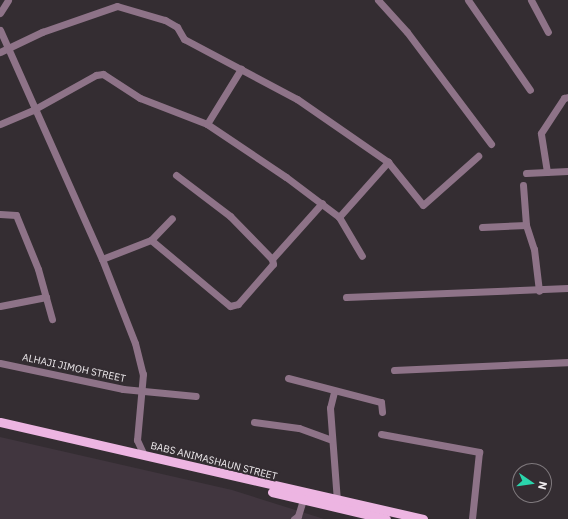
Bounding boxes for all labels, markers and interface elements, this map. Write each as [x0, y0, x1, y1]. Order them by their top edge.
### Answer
street label: ALHAJI JIMOH STREET [21, 351, 127, 385]
street label: BABS ANIMASHAUN STREET [149, 439, 279, 483]
north arrow [512, 463, 552, 503]
text: N [535, 480, 550, 491]

